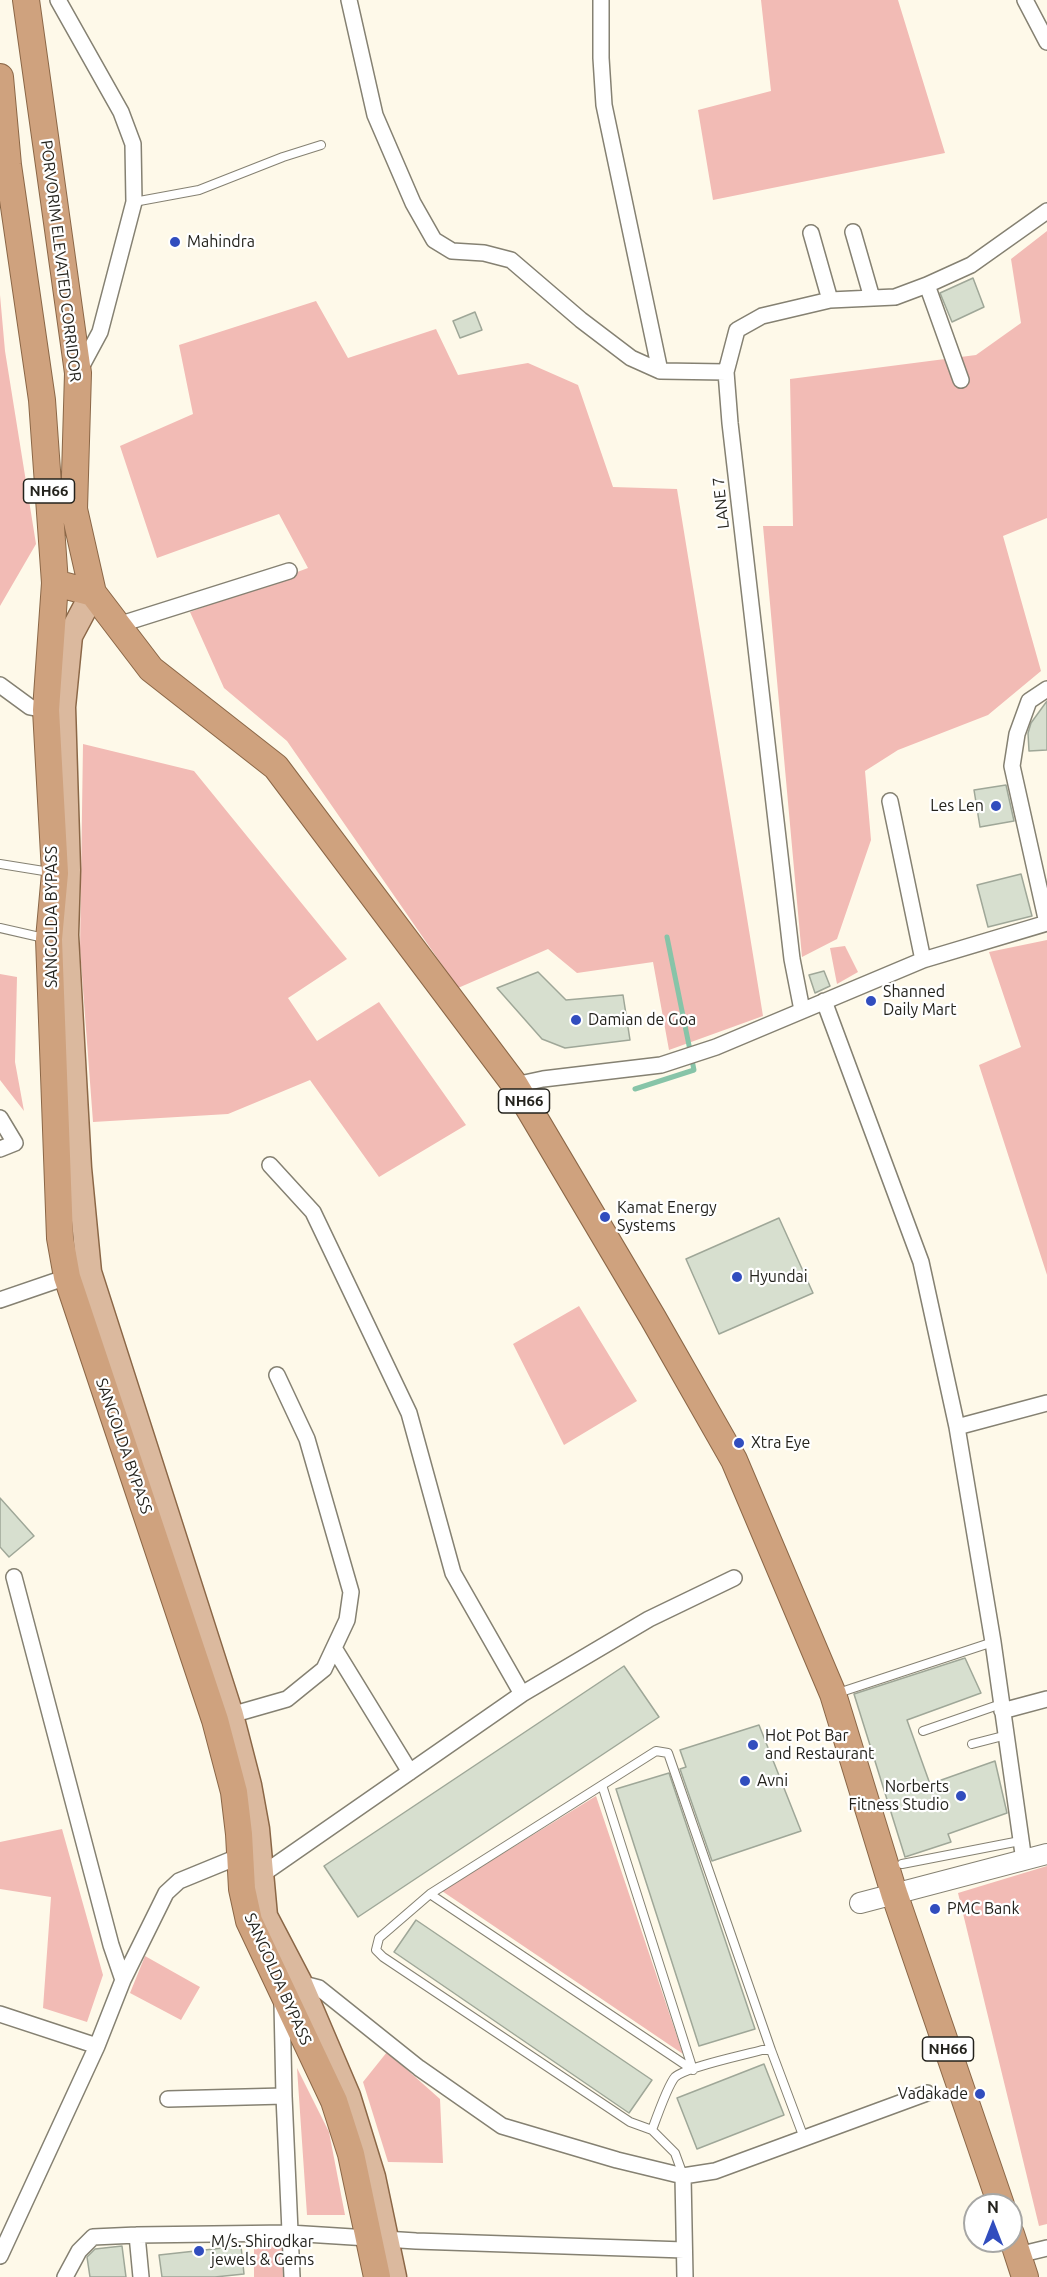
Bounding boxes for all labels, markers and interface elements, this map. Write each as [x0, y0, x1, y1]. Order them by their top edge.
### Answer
street label: PORVORIM ELEVATED CORRIDOR [37, 139, 85, 383]
place label: Mahindra [187, 232, 255, 252]
marker: Mahindra [168, 235, 182, 249]
street label: LANE 7 [709, 476, 733, 530]
road number: NH66 [23, 479, 74, 503]
place label: Les Len [930, 796, 984, 816]
marker: Les Len [989, 799, 1003, 813]
street label: SANGOLDA BYPASS [42, 846, 62, 988]
place label: Shanned Daily Mart [883, 982, 956, 1020]
marker: Shanned Daily Mart [864, 994, 878, 1008]
place label: Damian de Goa [588, 1010, 696, 1030]
marker: Damian de Goa [569, 1013, 583, 1027]
road number: NH66 [498, 1089, 550, 1113]
place label: Kamat Energy Systems [617, 1198, 717, 1236]
marker: Kamat Energy Systems [598, 1210, 612, 1224]
place label: Hyundai [749, 1267, 808, 1287]
marker: Hyundai [730, 1270, 744, 1284]
street label: SANGOLDA BYPASS [92, 1376, 156, 1516]
place label: Xtra Eye [751, 1433, 810, 1453]
marker: Xtra Eye [732, 1436, 746, 1450]
place label: Hot Pot Bar and Restaurant [765, 1726, 874, 1764]
marker: Hot Pot Bar and Restaurant [746, 1738, 760, 1752]
place label: Avni [757, 1771, 788, 1791]
marker: Avni [738, 1774, 752, 1788]
place label: Norberts Fitness Studio [848, 1777, 949, 1815]
marker: Norberts Fitness Studio [954, 1789, 968, 1803]
place label: PMC Bank [947, 1899, 1020, 1919]
marker: PMC Bank [928, 1902, 942, 1916]
street label: SANGOLDA BYPASS [240, 1910, 316, 2048]
road number: NH66 [922, 2037, 974, 2061]
place label: Vadakade [898, 2084, 968, 2104]
marker: Vadakade [973, 2087, 987, 2101]
north arrow [963, 2193, 1023, 2253]
text: N [987, 2198, 999, 2216]
place label: M/s. Shirodkar jewels & Gems [211, 2232, 314, 2270]
marker: M/s. Shirodkar jewels & Gems [192, 2244, 206, 2258]

